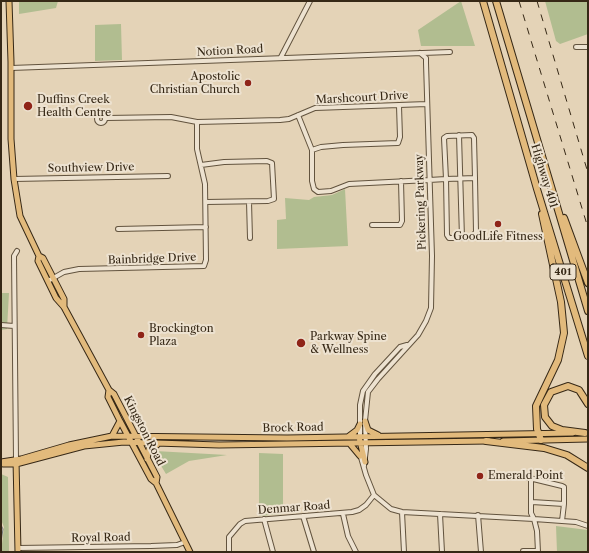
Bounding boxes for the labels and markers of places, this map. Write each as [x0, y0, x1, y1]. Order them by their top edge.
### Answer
place label: Apostolic Christian Church [150, 70, 240, 96]
marker: Apostolic Christian Church [243, 78, 253, 88]
place label: Duffins Creek Health Centre [37, 93, 111, 119]
marker: Duffins Creek Health Centre [22, 100, 34, 112]
marker: GoodLife Fitness [493, 219, 503, 229]
place label: GoodLife Fitness [453, 230, 543, 244]
place label: Brockington Plaza [149, 322, 214, 348]
marker: Brockington Plaza [136, 330, 146, 340]
place label: Parkway Spine & Wellness [310, 330, 387, 356]
marker: Parkway Spine & Wellness [295, 337, 307, 349]
place label: Emerald Point [488, 469, 563, 483]
marker: Emerald Point [475, 471, 485, 481]

